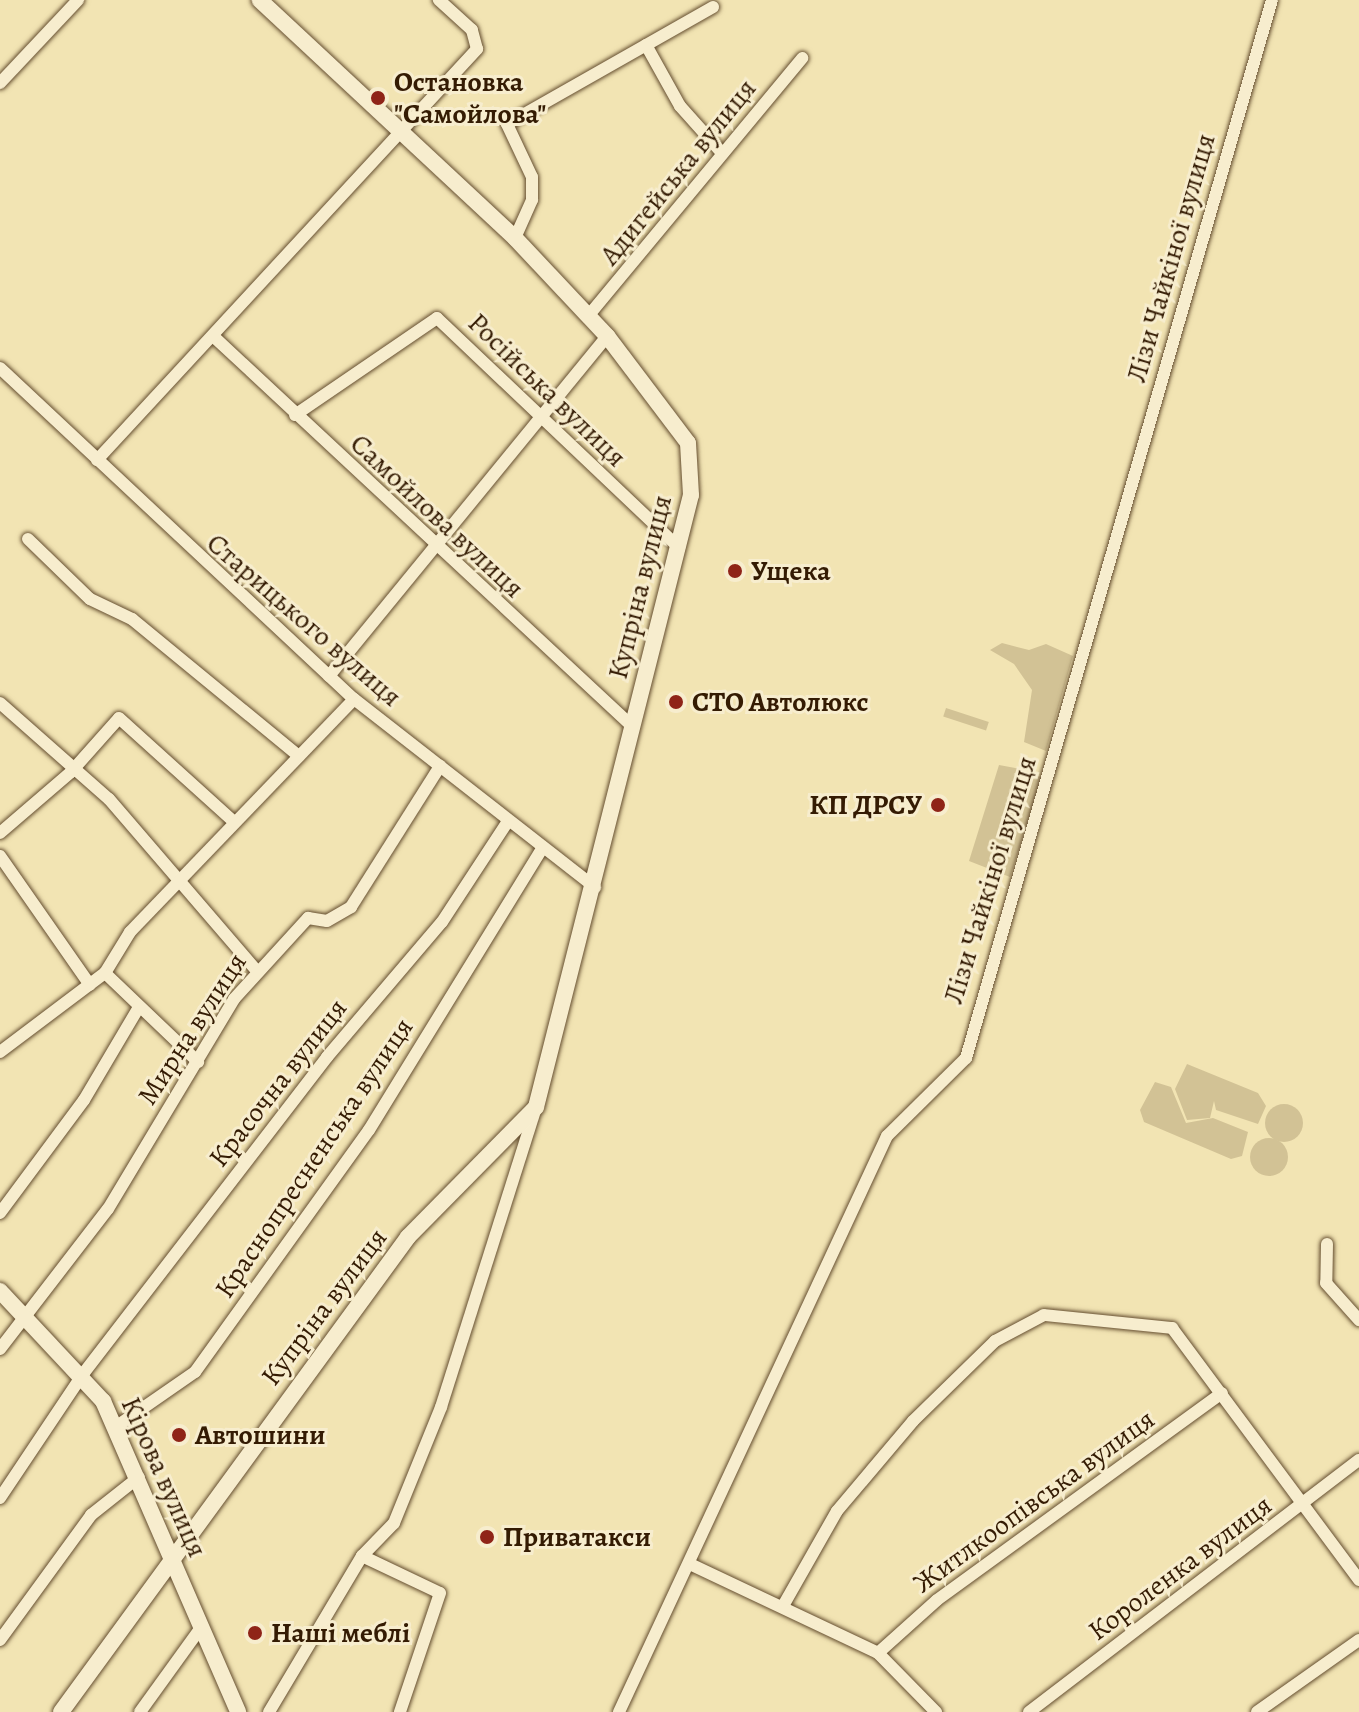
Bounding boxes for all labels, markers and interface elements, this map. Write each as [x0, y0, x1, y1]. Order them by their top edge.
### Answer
place label: Остановка "Самойлова" [394, 65, 546, 131]
street label: Адигейська вулиця [593, 72, 763, 272]
marker: Остановка "Самойлова" [369, 89, 387, 107]
street label: Лізи Чайкіної вулиця [1119, 130, 1223, 386]
street label: Російська вулиця [461, 306, 633, 474]
street label: Самойлова вулиця [343, 427, 531, 605]
street label: Купріна вулиця [601, 492, 679, 682]
street label: Старицького вулиця [200, 526, 408, 714]
place label: Ущека [751, 554, 831, 588]
marker: Ущека [726, 562, 744, 580]
place label: СТО Автолюкс [692, 685, 869, 719]
marker: СТО Автолюкс [667, 693, 685, 711]
street label: Лізи Чайкіної вулиця [936, 752, 1044, 1008]
place label: КП ДРСУ [809, 788, 922, 822]
marker: КП ДРСУ [929, 796, 947, 814]
street label: Мирна вулиця [130, 947, 254, 1111]
street label: Красочна вулиця [202, 992, 354, 1174]
street label: Краснопресненська вулиця [208, 1012, 420, 1304]
street label: Купріна вулиця [254, 1222, 394, 1392]
street label: Кірова вулиця [114, 1392, 214, 1562]
street label: Житлкоопівська вулиця [907, 1402, 1161, 1600]
place label: Автошини [195, 1418, 326, 1452]
marker: Автошини [170, 1426, 188, 1444]
street label: Короленка вулиця [1082, 1488, 1278, 1648]
place label: Приватакси [503, 1520, 651, 1554]
marker: Приватакси [478, 1528, 496, 1546]
place label: Наші меблі [271, 1616, 410, 1650]
marker: Наші меблі [246, 1624, 264, 1642]

